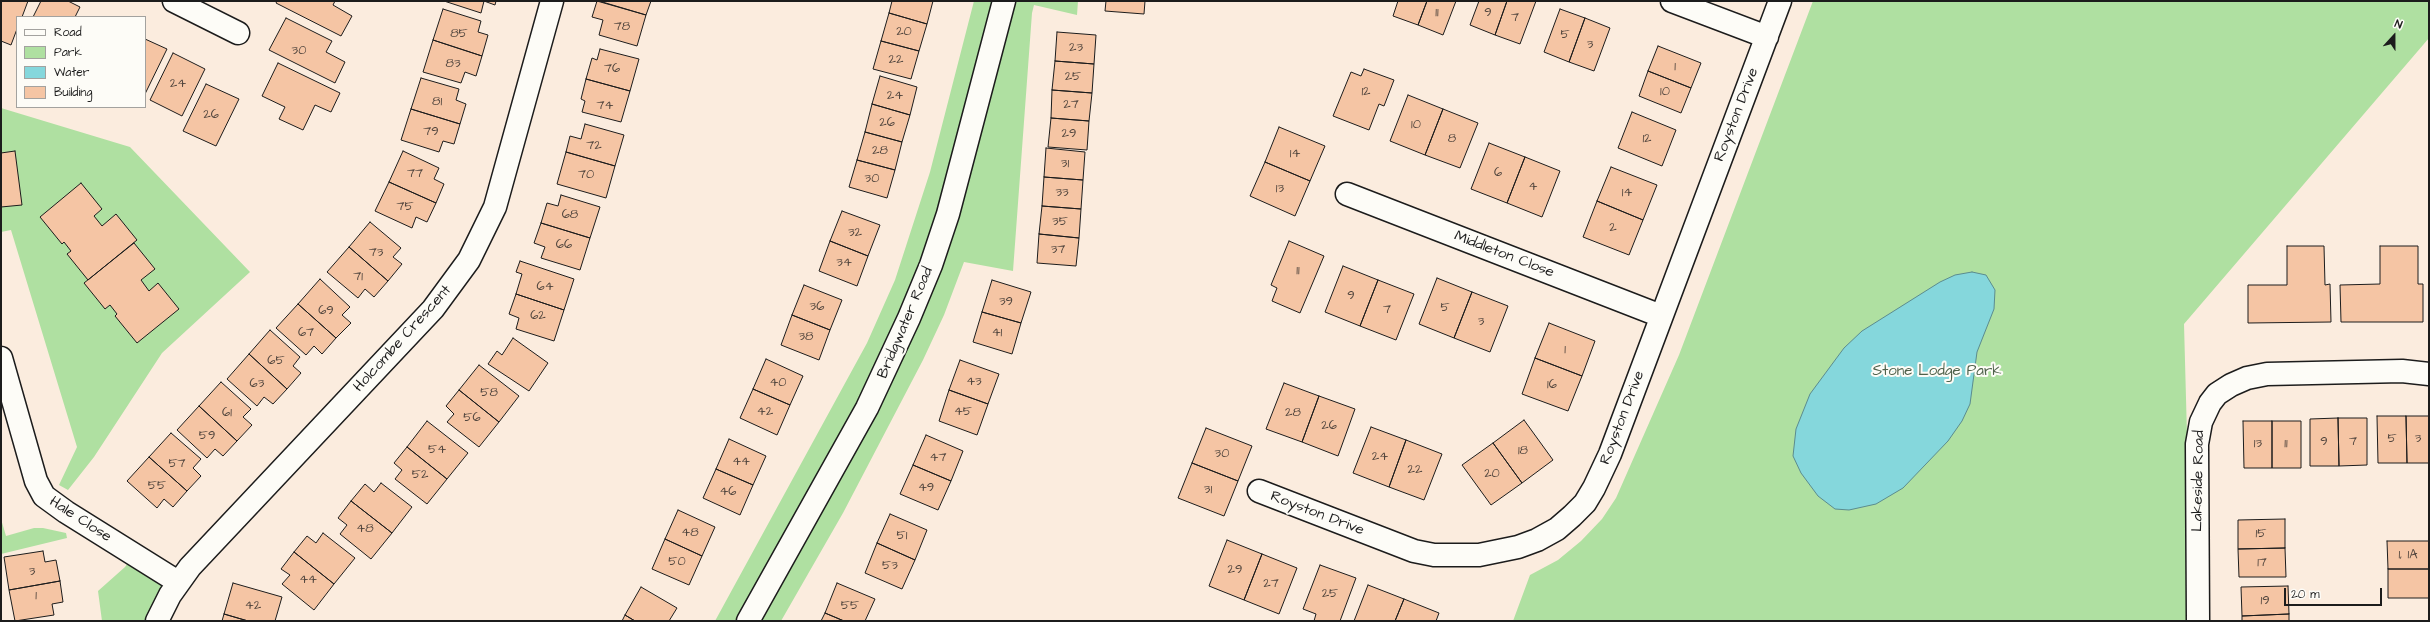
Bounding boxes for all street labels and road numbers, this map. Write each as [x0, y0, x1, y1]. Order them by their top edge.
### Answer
street label: Royston Drive [1711, 66, 1763, 164]
street label: Middleton Close [1451, 228, 1557, 282]
street label: Bridgwater Road [874, 265, 938, 381]
street label: Holcombe Crescent [350, 282, 456, 396]
street label: Royston Drive [1597, 369, 1649, 467]
street label: Lakeside Road [2189, 430, 2209, 532]
street label: Royston Drive [1268, 488, 1366, 540]
street label: Hale Close [46, 493, 114, 547]

